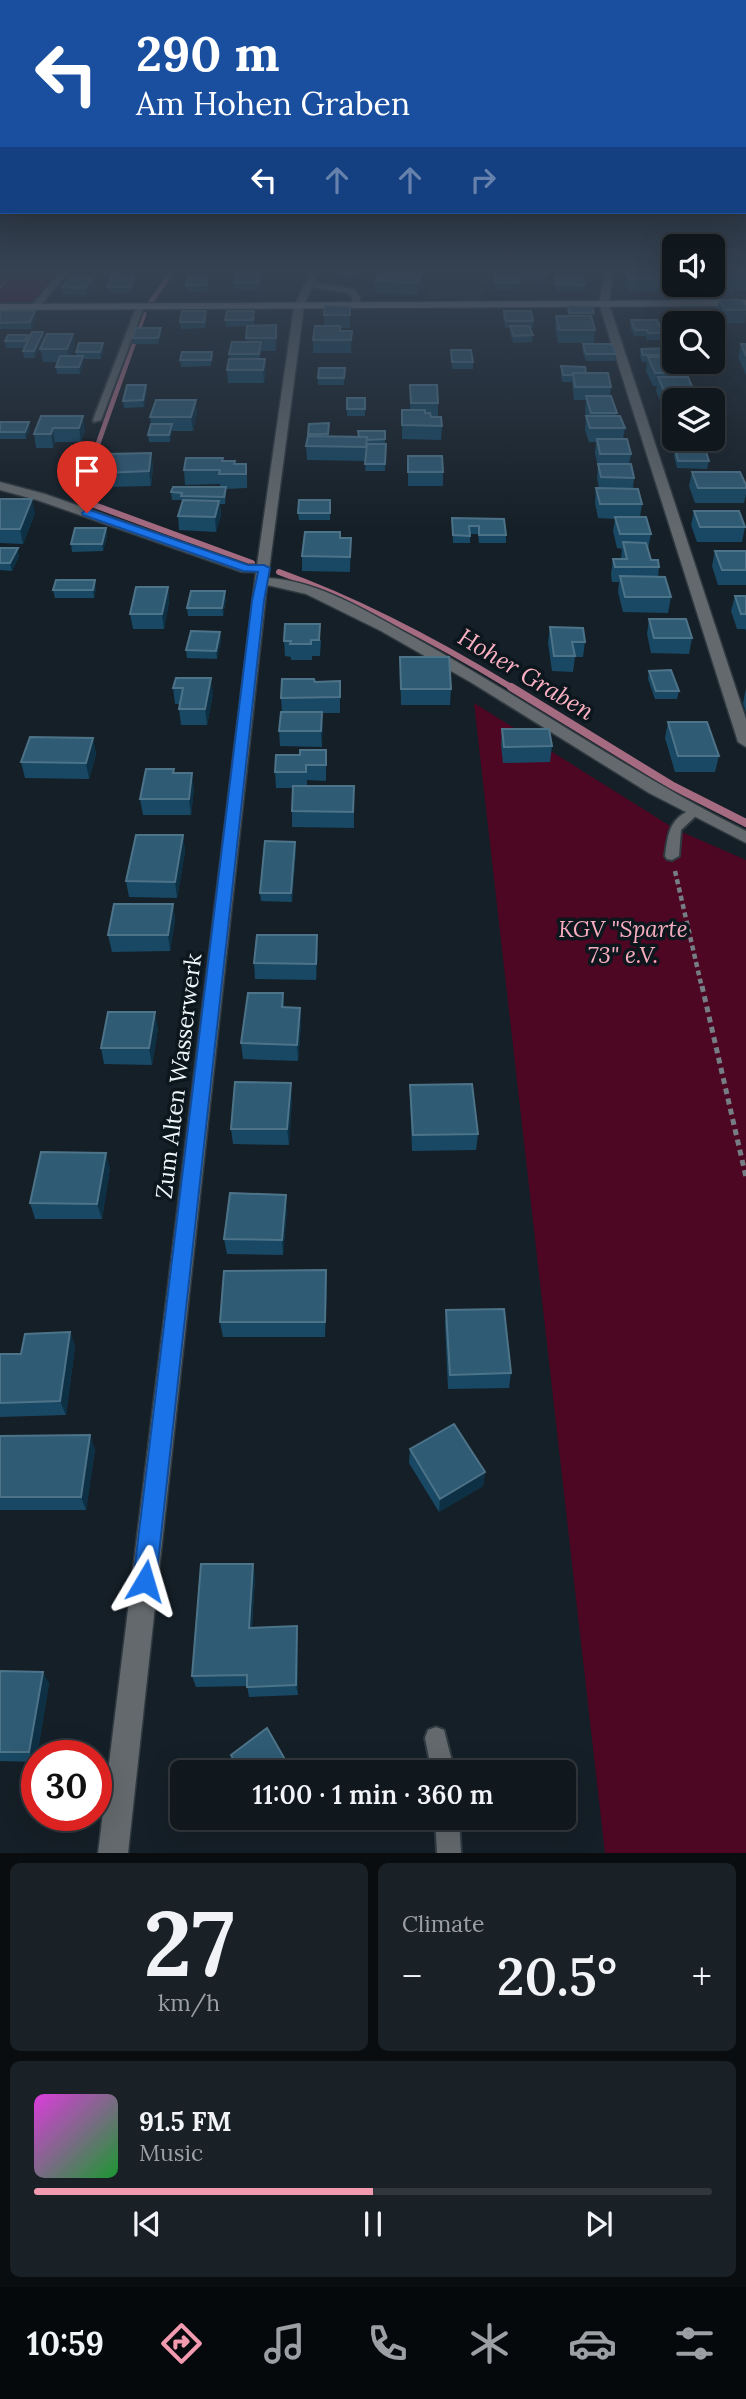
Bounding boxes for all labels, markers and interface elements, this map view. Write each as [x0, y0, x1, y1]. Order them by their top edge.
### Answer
text: 290 m [136, 22, 279, 84]
icon: left [21, 28, 112, 119]
text: Am Hohen Graben [136, 83, 410, 124]
icon: left [245, 161, 283, 199]
icon: ahead [318, 161, 356, 199]
icon: ahead [391, 161, 429, 199]
icon: right [464, 161, 502, 199]
map controls [662, 234, 725, 451]
button: sound [662, 234, 725, 297]
button: search [662, 311, 725, 374]
button: layers [662, 388, 725, 451]
pin [57, 441, 117, 513]
icon: arrive [68, 452, 106, 490]
water label: Hoher Graben [452, 621, 600, 727]
park label: KGV "Sparte 73" e.V. [558, 914, 688, 969]
street label: Zum Alten Wasserwerk [149, 951, 208, 1200]
position arrow [108, 1544, 182, 1618]
speed limit sign: 30 [21, 1740, 112, 1831]
text: 11:00 · 1 min · 360 m [253, 1778, 493, 1811]
text: 27 [143, 1884, 235, 2001]
text: Climate [402, 1909, 484, 1938]
text: 20.5° [497, 1943, 617, 2009]
text: − [402, 1952, 422, 2000]
text: + [692, 1952, 712, 2000]
text: km/h [158, 1988, 220, 2017]
text: 91.5 FM [139, 2105, 232, 2138]
text: Music [139, 2138, 203, 2167]
icon: previous [128, 2205, 166, 2243]
icon: pause [354, 2205, 392, 2243]
icon: next [580, 2205, 618, 2243]
icon: directions [157, 2319, 206, 2368]
icon: music [260, 2319, 309, 2368]
icon: phone [363, 2319, 412, 2368]
icon: climate [465, 2319, 514, 2368]
icon: car [568, 2319, 617, 2368]
icon: filters [670, 2319, 719, 2368]
text: 10:59 [27, 2323, 104, 2364]

